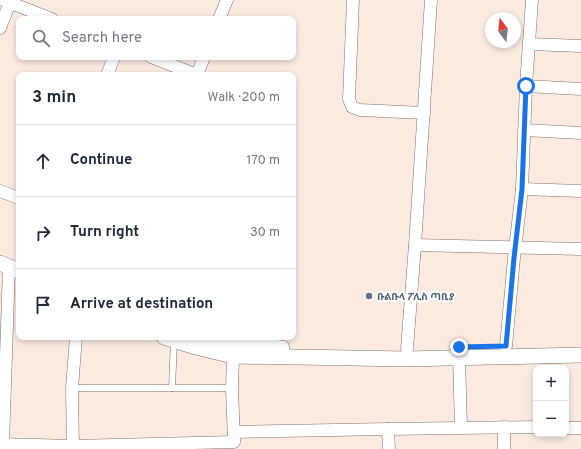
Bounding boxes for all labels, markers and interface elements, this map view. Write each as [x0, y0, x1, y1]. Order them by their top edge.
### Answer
north arrow [485, 12, 521, 48]
search box [16, 16, 296, 60]
icon: search [30, 27, 52, 49]
text: Search here [62, 29, 142, 48]
route start [517, 77, 535, 95]
text: 3 min [32, 87, 76, 109]
text: Walk · 200 m [208, 90, 280, 106]
icon: ahead [32, 150, 54, 172]
text: Continue [70, 151, 132, 170]
text: 170 m [246, 153, 280, 169]
icon: right [32, 222, 54, 244]
text: Turn right [70, 223, 139, 242]
text: 30 m [250, 225, 280, 241]
marker: ቡልቡላ ፖሊስ ጣቢያ [364, 291, 374, 301]
place label: ቡልቡላ ፖሊስ ጣቢያ [377, 291, 455, 304]
icon: arrive [32, 294, 54, 316]
text: Arrive at destination [70, 295, 213, 314]
route end [450, 338, 468, 356]
map controls [533, 365, 569, 437]
button: + [533, 365, 569, 401]
button: − [533, 401, 569, 437]

